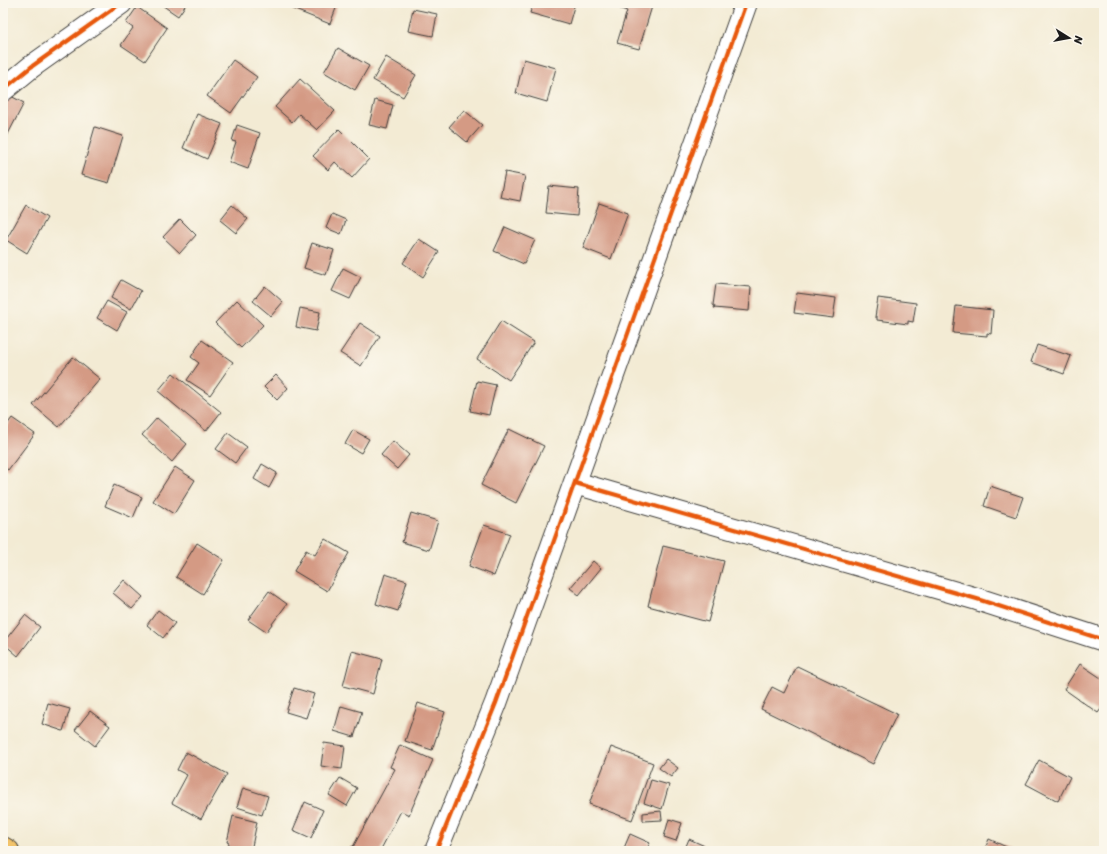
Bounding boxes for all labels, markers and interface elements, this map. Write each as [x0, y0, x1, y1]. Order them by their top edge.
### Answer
north arrow [1049, 18, 1089, 58]
text: N [1068, 33, 1089, 46]

